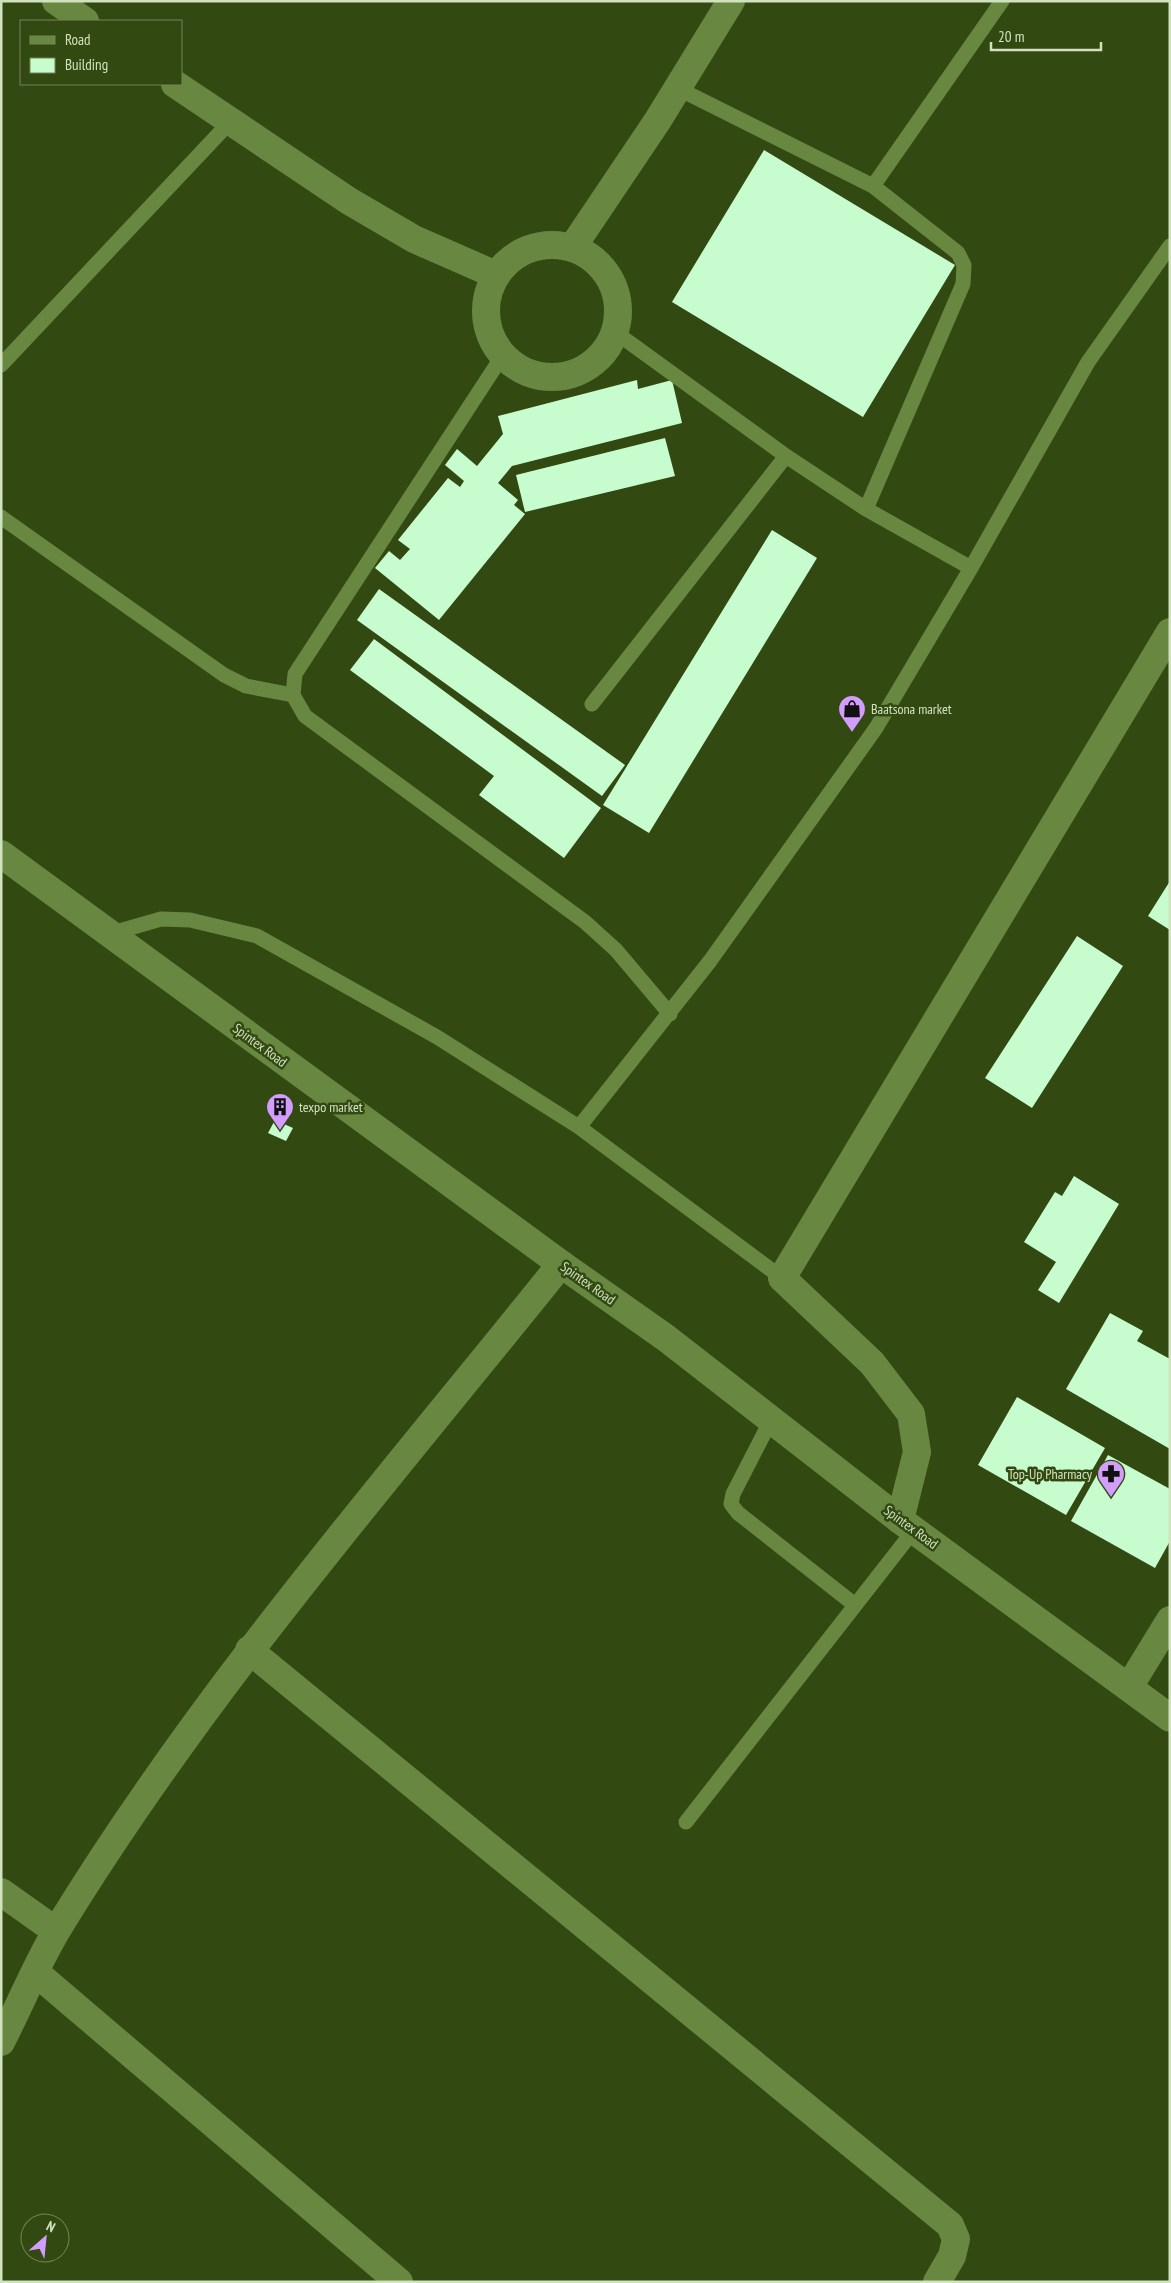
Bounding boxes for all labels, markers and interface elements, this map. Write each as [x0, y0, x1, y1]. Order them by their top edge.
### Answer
legend [20, 20, 182, 85]
scale bar [991, 20, 1101, 52]
text: 20 m [998, 27, 1024, 46]
text: Road [65, 30, 91, 49]
text: Building [65, 55, 108, 74]
shop icon: Baatsona market [837, 694, 867, 733]
place label: Baatsona market [871, 700, 952, 718]
street label: Spintex Road [229, 1019, 291, 1071]
building icon: texpo market [265, 1092, 295, 1131]
place label: texpo market [299, 1098, 363, 1116]
street label: Spintex Road [557, 1258, 619, 1308]
pharmacy icon: Top-Up Pharmacy [1096, 1459, 1126, 1498]
place label: Top-Up Pharmacy [1008, 1465, 1093, 1483]
street label: Spintex Road [880, 1501, 942, 1553]
north arrow [20, 2213, 70, 2263]
text: N [43, 2217, 58, 2236]

